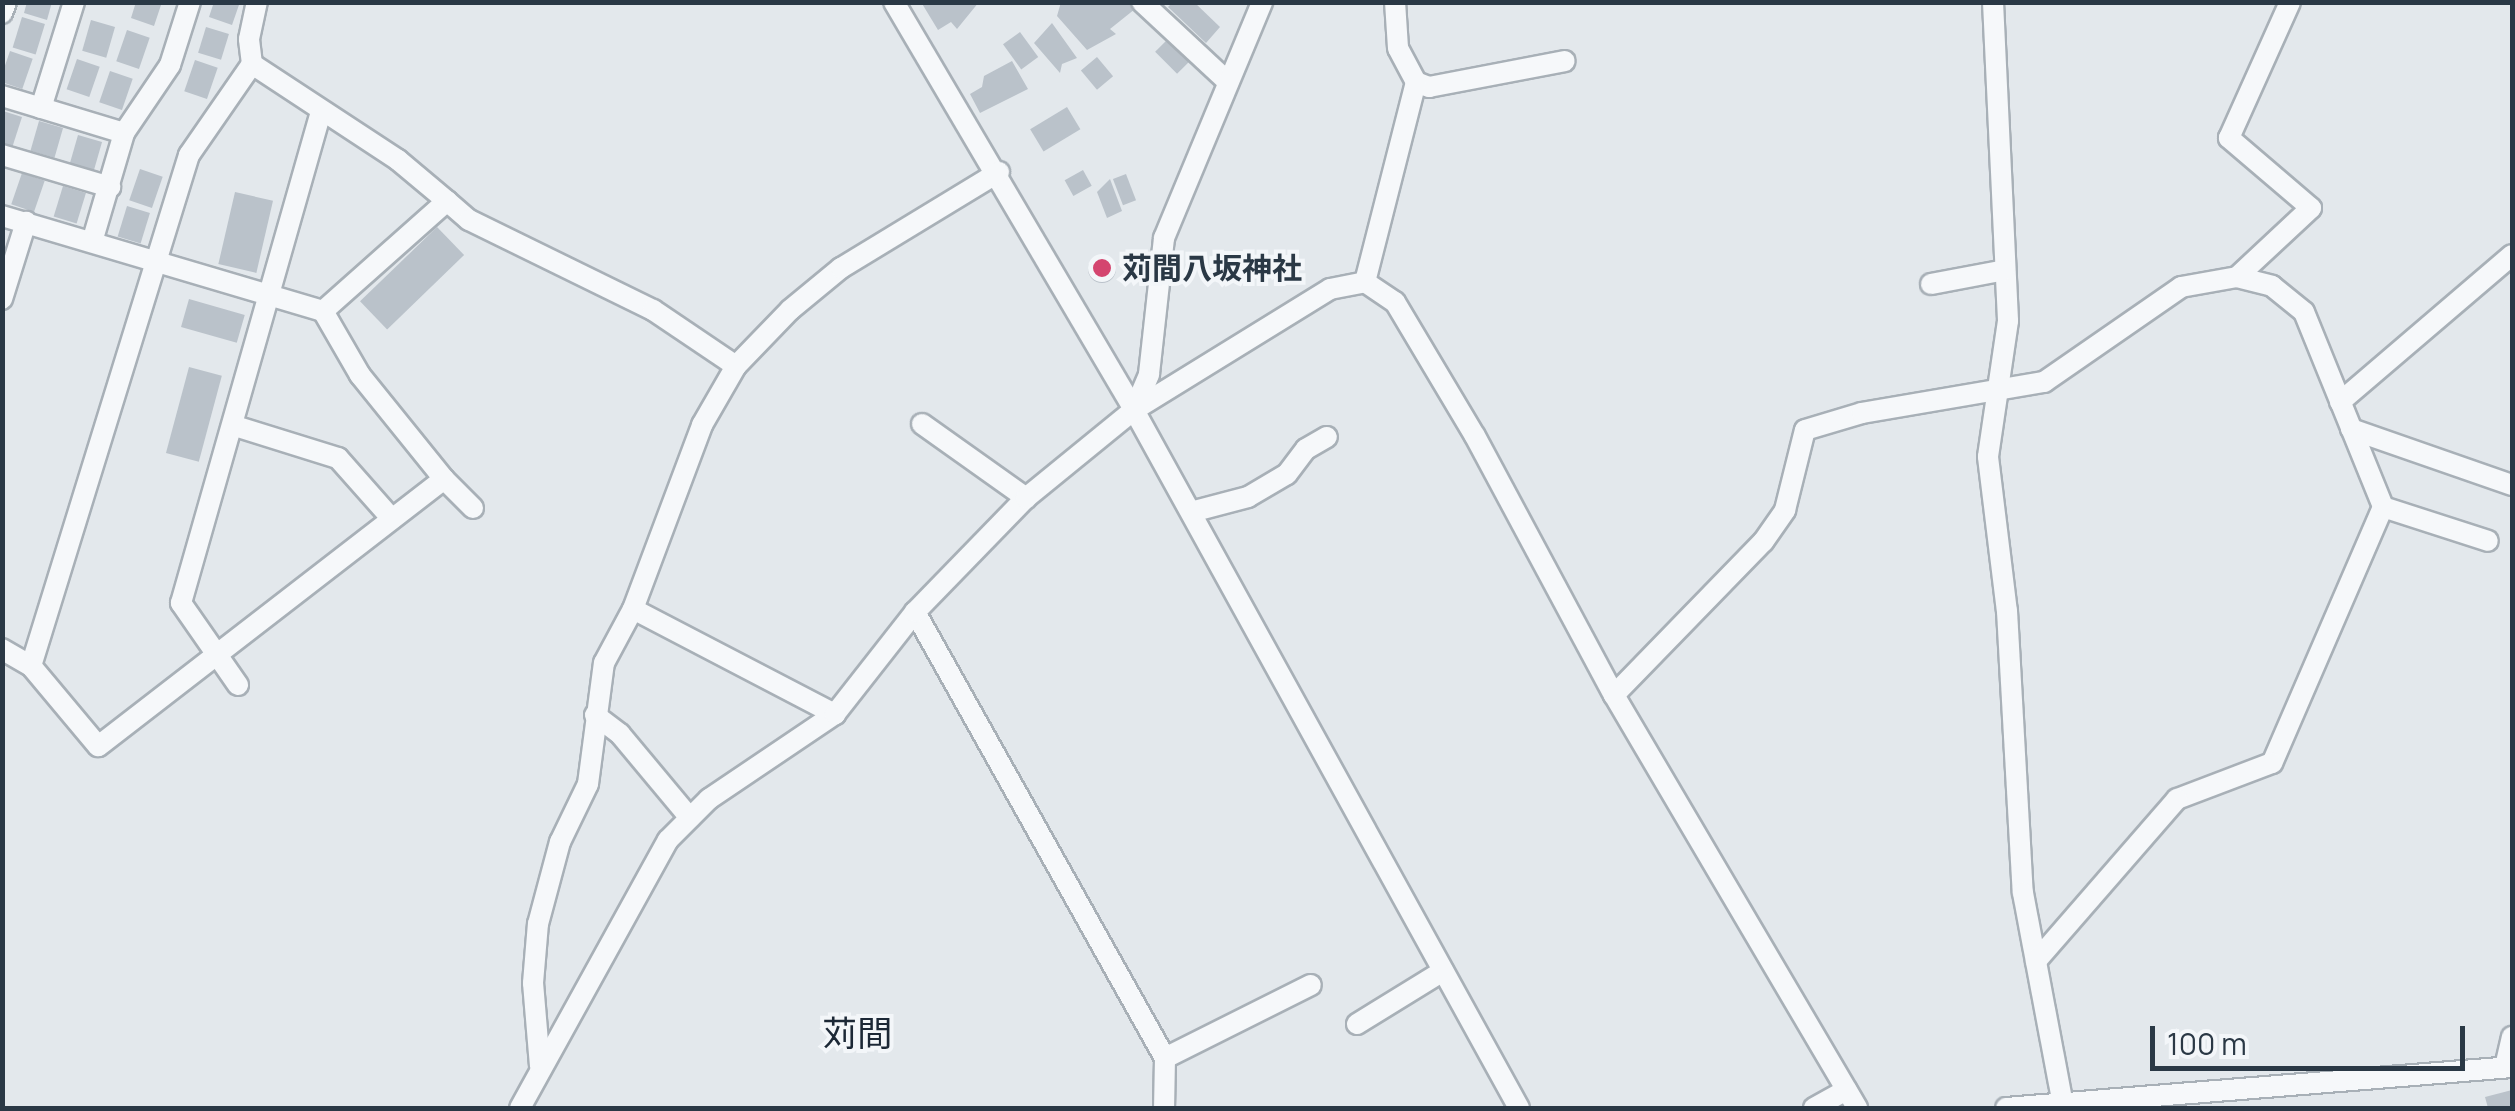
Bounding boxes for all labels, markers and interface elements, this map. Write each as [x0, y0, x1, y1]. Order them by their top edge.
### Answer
place label: 苅間八坂神社 [1122, 250, 1302, 286]
marker: 苅間八坂神社 [1091, 257, 1113, 279]
scale bar [2155, 1006, 2470, 1068]
district label: 苅間 [822, 1012, 892, 1054]
text: 100 m [2167, 1023, 2247, 1064]

